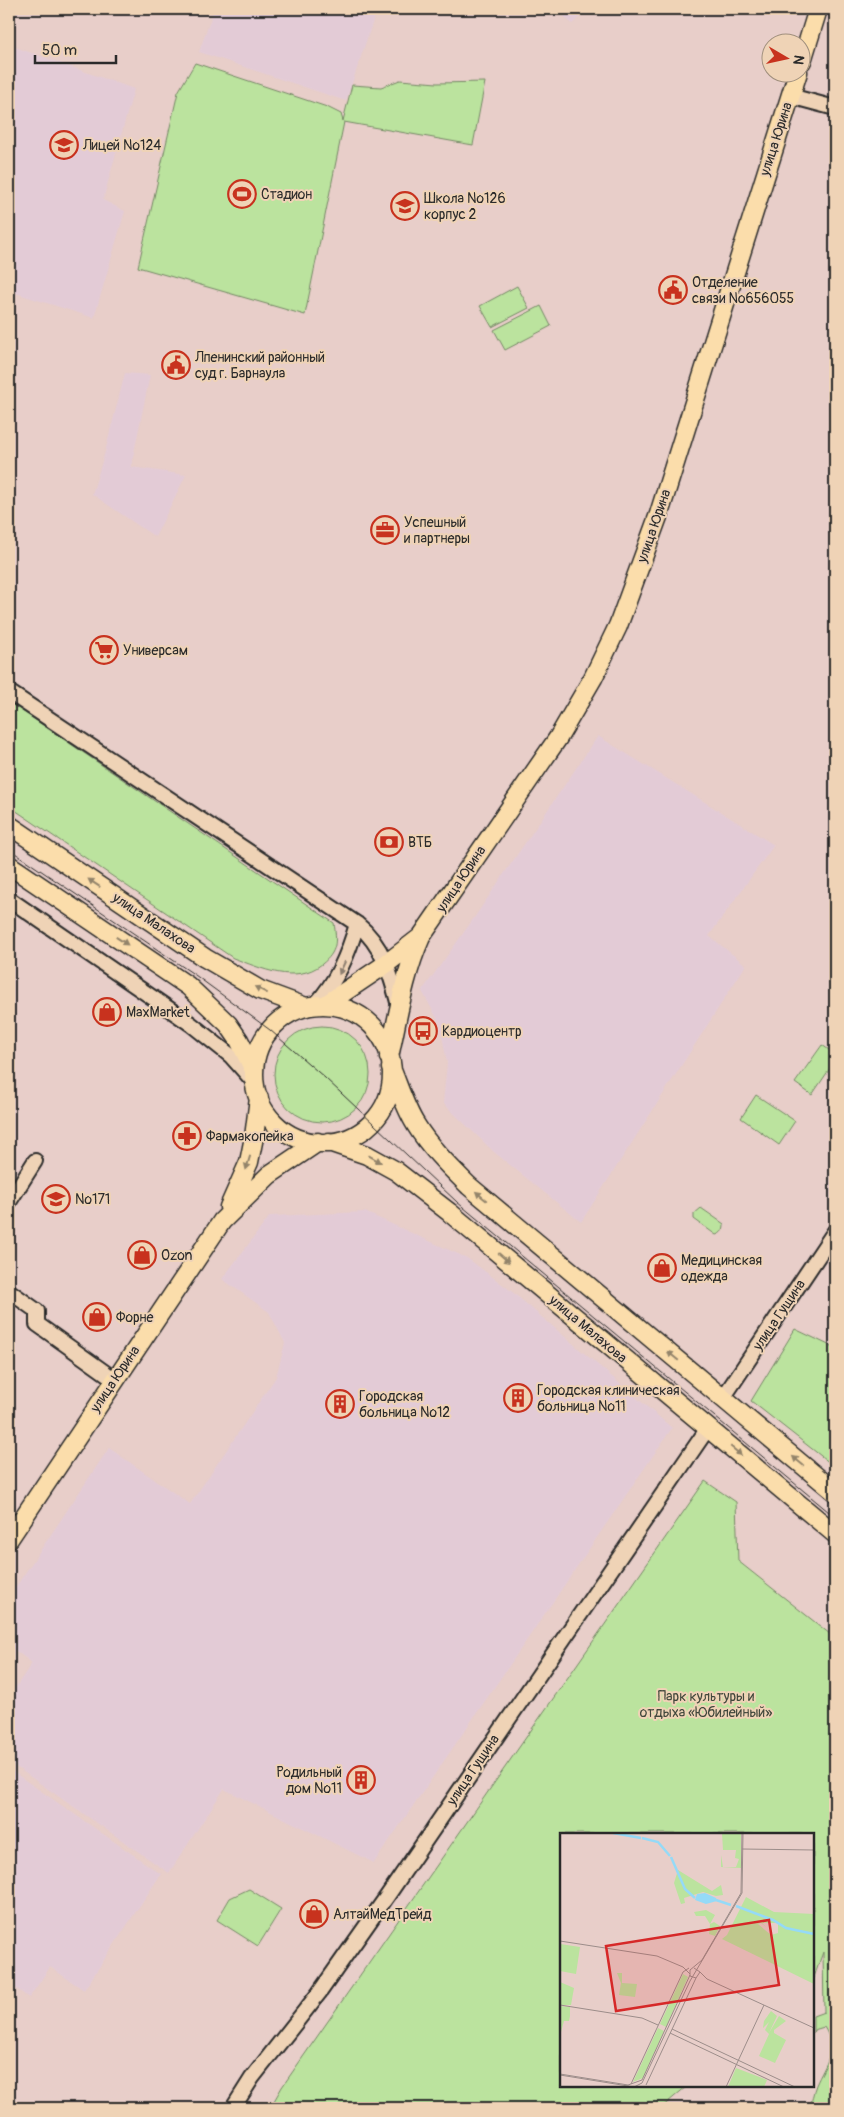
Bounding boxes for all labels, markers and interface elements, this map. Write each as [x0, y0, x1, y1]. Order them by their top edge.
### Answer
scale bar [35, 32, 116, 64]
north arrow [762, 32, 812, 82]
text: 50 m [42, 41, 77, 60]
text: N [789, 54, 807, 66]
street label: улица Юрина [756, 100, 796, 179]
school or university icon: Лицей №124 [49, 130, 79, 160]
place label: Лицей №124 [82, 137, 161, 154]
sports icon: Стадион [227, 179, 257, 209]
place label: Стадион [261, 186, 312, 203]
place label: Школа №126 корпус 2 [424, 190, 506, 223]
school or university icon: Школа №126 корпус 2 [390, 191, 420, 221]
place label: Отделение связи №656055 [692, 274, 794, 307]
public building icon: Отделение связи №656055 [658, 275, 688, 305]
place label: Лпенинский районный суд г. Барнаула [194, 349, 325, 382]
public building icon: Лпенинский районный суд г. Барнаула [161, 350, 191, 380]
street label: улица Юрина [633, 487, 674, 566]
place label: Успешный и партнеры [404, 514, 470, 547]
office icon: Успешный и партнеры [370, 515, 400, 545]
supermarket icon: Универсам [89, 635, 119, 665]
place label: Универсам [123, 642, 188, 659]
bank icon: ВТБ [374, 827, 404, 857]
place label: ВТБ [408, 834, 432, 851]
street label: улица Юрина [432, 843, 489, 916]
one-way arrow [88, 878, 101, 888]
street label: улица Малахова [109, 888, 199, 957]
one-way arrow [115, 936, 128, 946]
one-way arrow [337, 961, 345, 975]
one-way arrow [253, 985, 268, 994]
shop icon: MaxMarket [92, 997, 122, 1027]
place label: MaxMarket [126, 1004, 190, 1021]
bus stop icon: Кардиоцентр [408, 1016, 438, 1046]
place label: Кардиоцентр [442, 1023, 522, 1040]
pharmacy icon: Фармакопейка [172, 1121, 202, 1151]
place label: Фармакопейка [206, 1128, 293, 1145]
one-way arrow [368, 1155, 381, 1164]
one-way arrow [243, 1156, 251, 1171]
school or university icon: №171 [41, 1184, 71, 1214]
one-way arrow [476, 1190, 488, 1202]
place label: №171 [75, 1191, 110, 1208]
shop icon: Ozon [127, 1240, 157, 1270]
place label: Ozon [161, 1247, 193, 1264]
one-way arrow [497, 1252, 509, 1264]
place label: Медицинская одежда [681, 1252, 762, 1285]
shop icon: Медицинская одежда [647, 1253, 677, 1283]
street label: улица Гущина [749, 1276, 809, 1354]
street label: улица Малахова [545, 1291, 630, 1366]
shop icon: Форне [82, 1302, 112, 1332]
place label: Форне [116, 1309, 153, 1326]
street label: улица Юрина [86, 1343, 143, 1416]
one-way arrow [667, 1351, 680, 1362]
place label: Городская клиническая больница №11 [537, 1382, 680, 1415]
building icon: Городская клиническая больница №11 [503, 1383, 533, 1413]
place label: Городская больница №12 [359, 1388, 450, 1421]
building icon: Городская больница №12 [325, 1389, 355, 1419]
one-way arrow [729, 1446, 742, 1457]
one-way arrow [792, 1455, 805, 1466]
park label: Парк культуры и отдыха «Юбилейный» [640, 1688, 772, 1721]
street label: улица Гущина [443, 1731, 503, 1809]
place label: Родильный дом №11 [276, 1764, 342, 1797]
building icon: Родильный дом №11 [346, 1765, 376, 1795]
inset map [560, 1833, 814, 2087]
shop icon: АлтайМедТрейд [299, 1899, 329, 1929]
place label: АлтайМедТрейд [333, 1906, 432, 1923]

